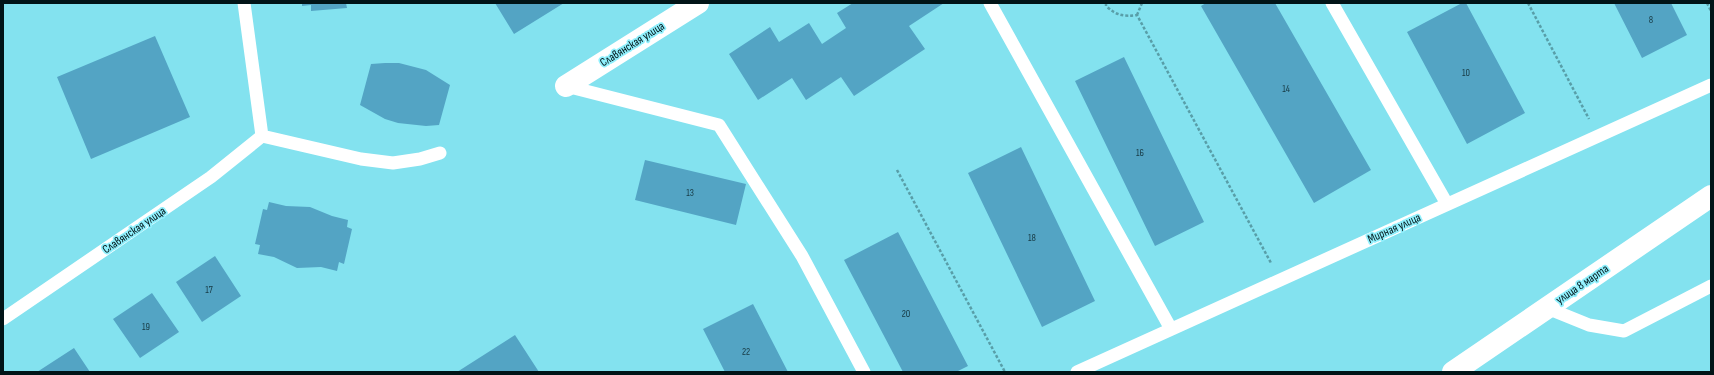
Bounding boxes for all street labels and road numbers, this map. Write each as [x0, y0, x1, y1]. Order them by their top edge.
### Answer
street label: Славянская улица [597, 18, 668, 70]
street label: Славянская улица [100, 203, 169, 257]
street label: Мирная улица [1365, 210, 1424, 247]
street label: улица 8 марта [1553, 261, 1612, 307]

